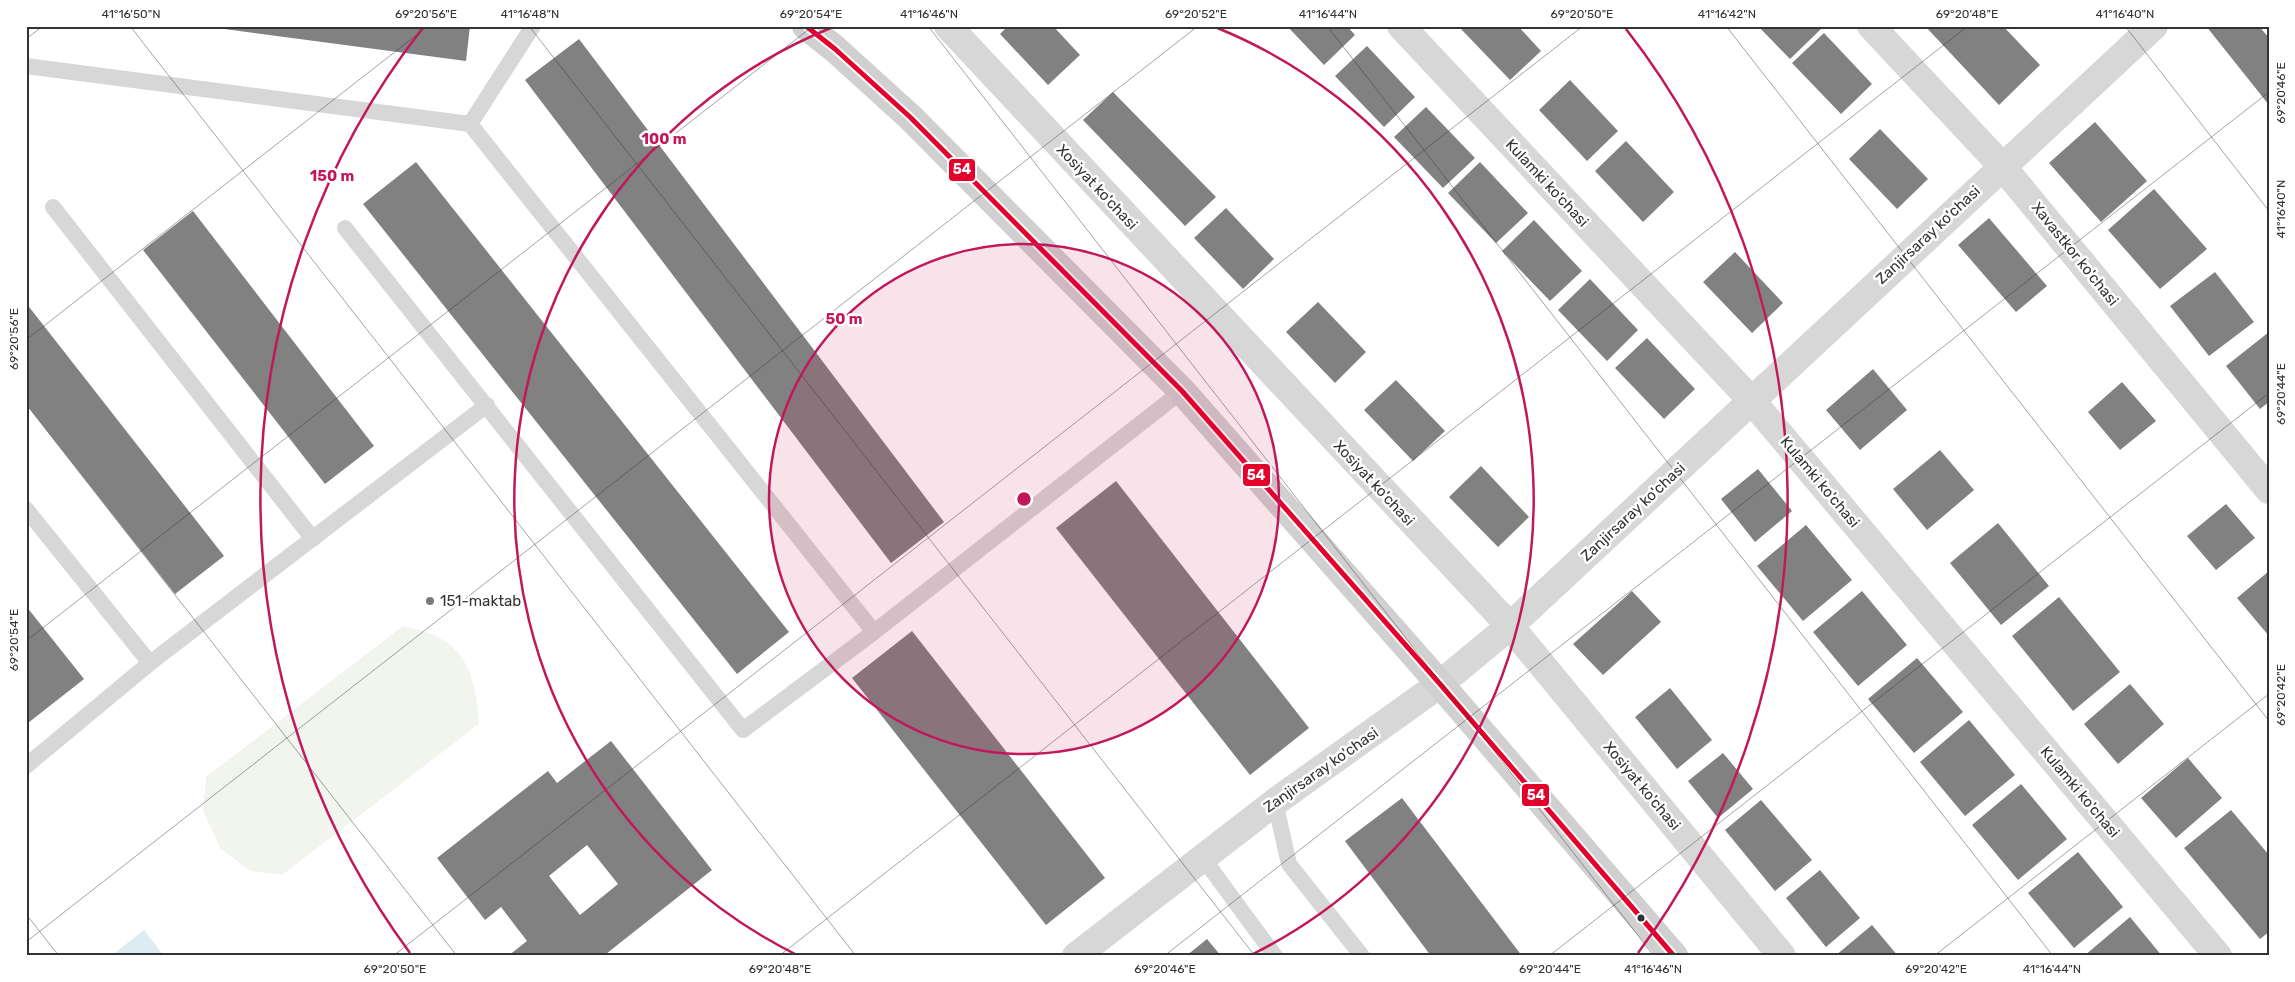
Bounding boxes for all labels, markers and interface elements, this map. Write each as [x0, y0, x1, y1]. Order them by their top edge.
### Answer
text: 41°16'50"N [101, 7, 161, 21]
text: 69°20'56"E [395, 7, 457, 21]
text: 41°16'48"N [501, 7, 559, 21]
text: 69°20'54"E [780, 7, 842, 21]
text: 41°16'46"N [900, 7, 958, 21]
text: 69°20'52"E [1165, 7, 1227, 21]
text: 41°16'44"N [1299, 7, 1357, 21]
text: 69°20'50"E [1551, 7, 1613, 21]
text: 41°16'42"N [1698, 7, 1756, 21]
text: 69°20'48"E [1936, 7, 1998, 21]
text: 41°16'40"N [2096, 7, 2154, 21]
text: 69°20'46"E [2274, 62, 2288, 124]
text: 100 m [642, 130, 686, 148]
street label: Kulamki ko'chasi [1502, 135, 1592, 231]
street label: Xosiyat ko'chasi [1053, 141, 1141, 233]
line badge: 54 [948, 158, 976, 182]
text: 54 [953, 161, 972, 178]
text: 150 m [310, 167, 354, 185]
text: 41°16'40"N [2274, 180, 2288, 238]
street label: Zanjirsaray ko'chasi [1872, 182, 1984, 288]
street label: Xavastkor ko'chasi [2028, 199, 2122, 309]
text: 69°20'56"E [7, 308, 21, 370]
text: 50 m [826, 310, 862, 328]
text: 69°20'44"E [2274, 363, 2288, 425]
street label: Kulamki ko'chasi [1777, 433, 1863, 531]
street label: Xosiyat ko'chasi [1330, 437, 1418, 529]
street label: Zanjirsaray ko'chasi [1577, 459, 1689, 565]
line badge: 54 [1242, 463, 1271, 487]
text: 54 [1247, 467, 1266, 484]
centre of rings [1015, 490, 1033, 508]
place label: 151-maktab [440, 592, 521, 610]
marker: 151-maktab [424, 595, 436, 607]
text: 69°20'54"E [7, 609, 21, 671]
text: 69°20'42"E [2274, 664, 2288, 726]
street label: Zanjirsaray ko'chasi [1260, 724, 1382, 816]
street label: Xosiyat ko'chasi [1600, 738, 1684, 834]
street label: Kulamki ko'chasi [2037, 743, 2123, 841]
line badge: 54 [1521, 783, 1550, 807]
text: 54 [1527, 787, 1546, 804]
unlabelled marker [1636, 913, 1646, 923]
text: 69°20'50"E [364, 962, 426, 976]
text: 69°20'48"E [749, 962, 811, 976]
text: 69°20'46"E [1134, 962, 1196, 976]
text: 69°20'44"E [1519, 962, 1581, 976]
text: 41°16'46"N [1624, 962, 1682, 976]
text: 69°20'42"E [1905, 962, 1967, 976]
text: 41°16'44"N [2023, 962, 2081, 976]

